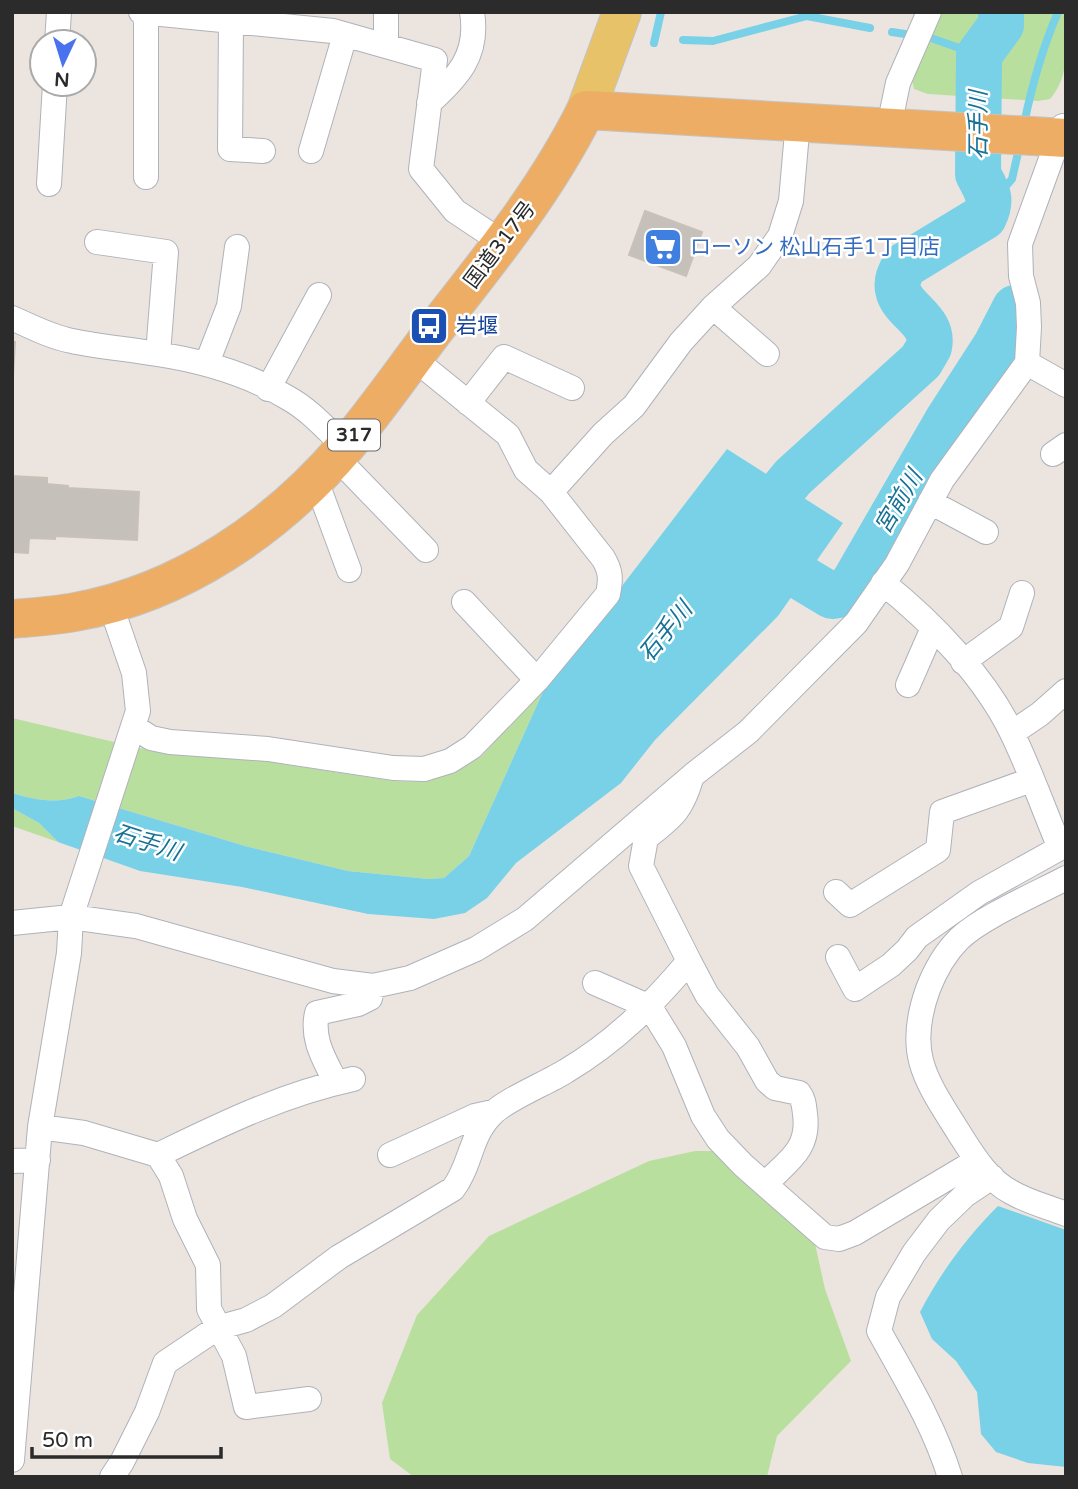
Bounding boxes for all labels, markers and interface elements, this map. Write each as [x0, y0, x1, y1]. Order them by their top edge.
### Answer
north arrow [28, 28, 98, 98]
text: N [54, 67, 70, 90]
water label: 石手川 [965, 88, 993, 160]
street label: 国道317号 [459, 197, 541, 293]
supermarket icon: ローソン 松山石手1丁目店 [642, 226, 684, 268]
place label: ローソン 松山石手1丁目店 [690, 235, 940, 260]
bus stop icon: 岩堰 [408, 305, 450, 347]
place label: 岩堰 [456, 314, 498, 339]
road number: 317 [328, 420, 380, 450]
water label: 宮前川 [869, 463, 930, 539]
water label: 石手川 [633, 594, 700, 668]
water label: 石手川 [110, 819, 187, 868]
scale bar [32, 1416, 220, 1460]
text: 50 m [42, 1428, 93, 1453]

